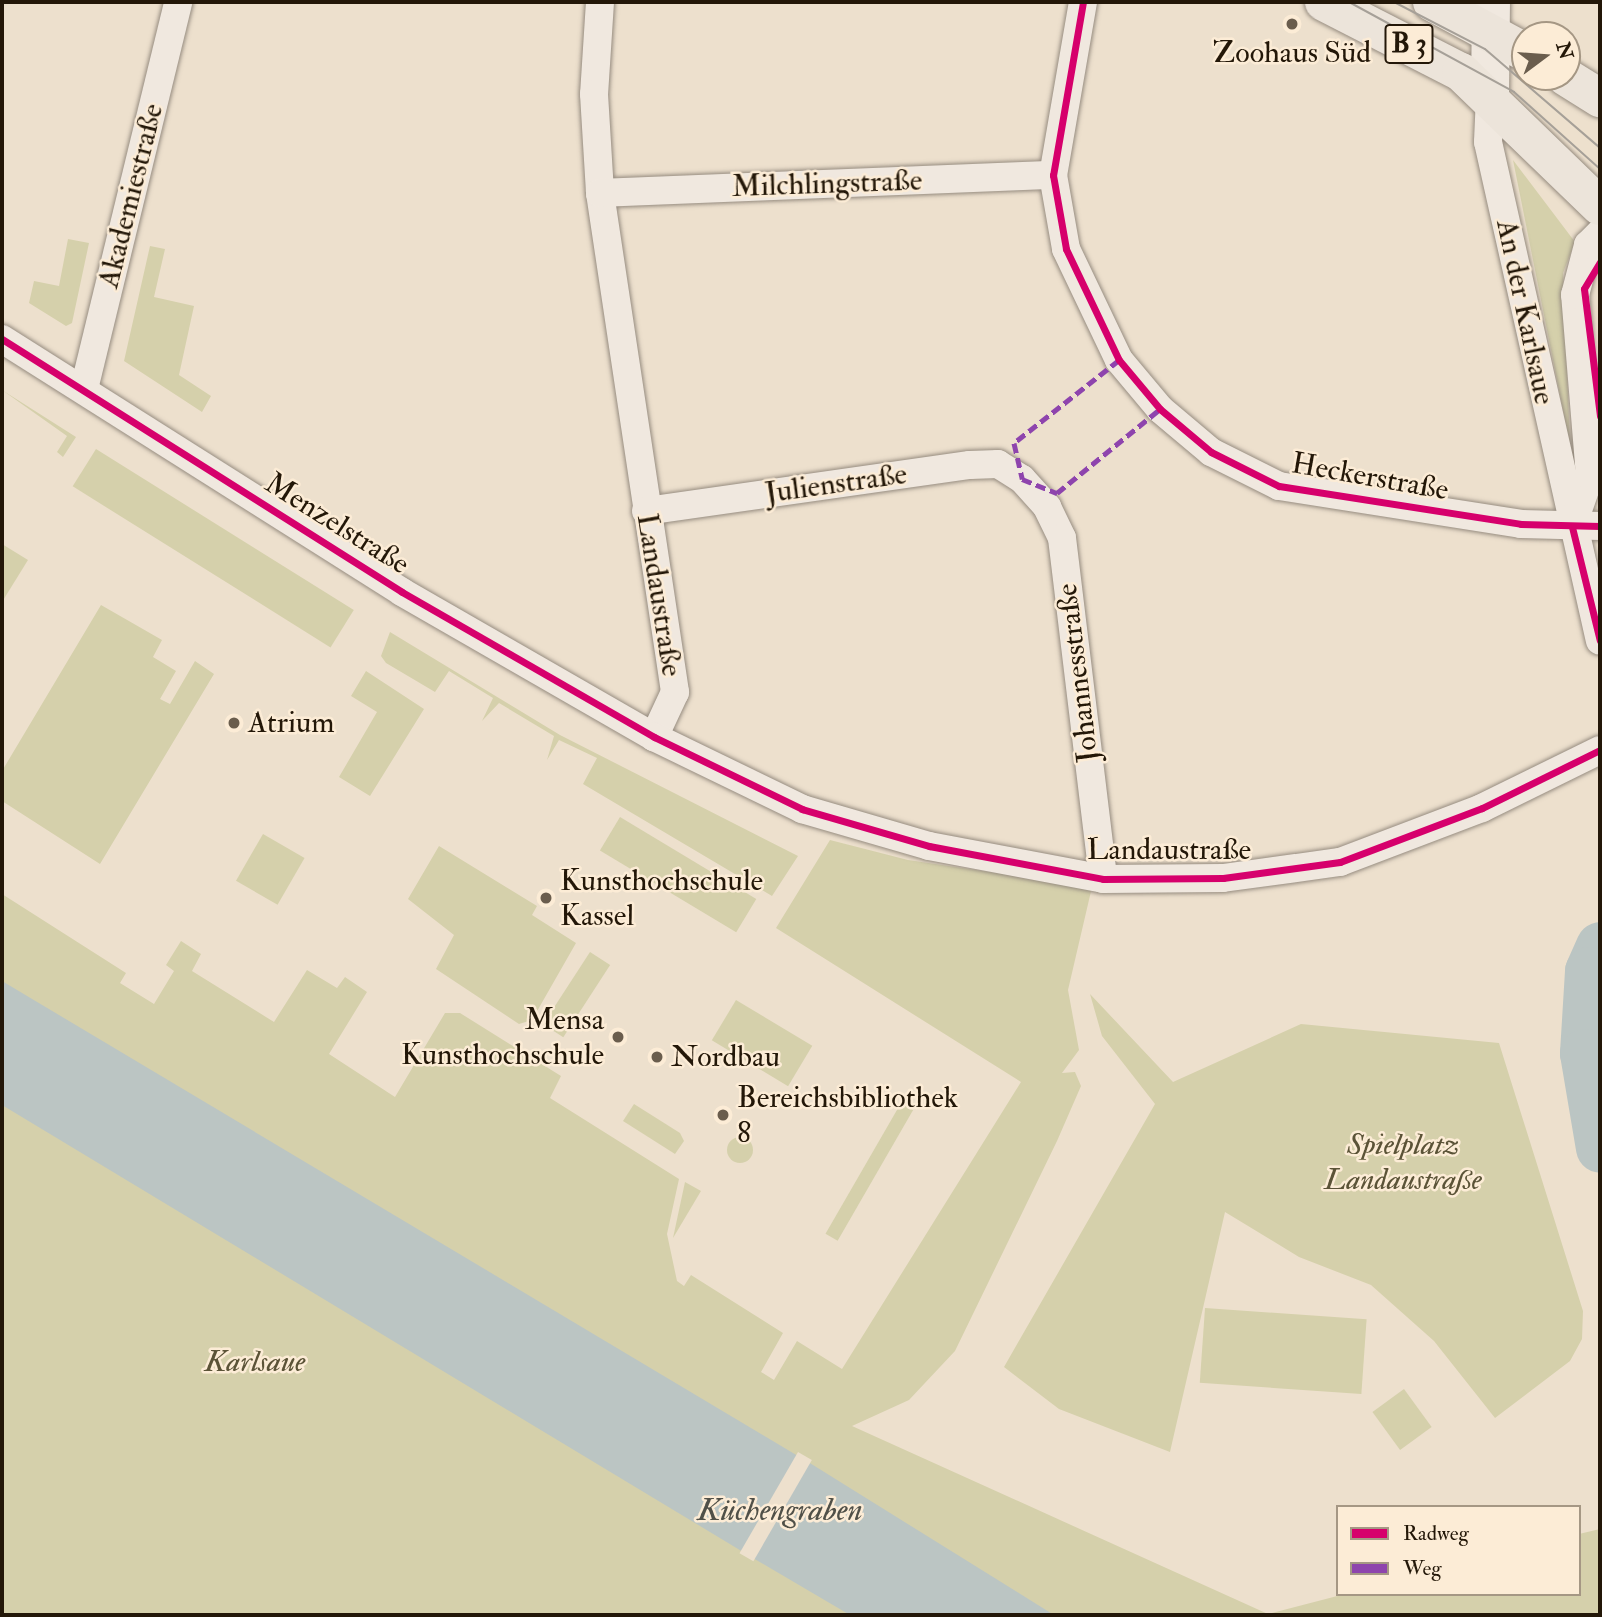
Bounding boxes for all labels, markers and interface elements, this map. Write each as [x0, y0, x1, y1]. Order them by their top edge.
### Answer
marker: Zoohaus Süd [1284, 16, 1300, 32]
road number: B 3 [1384, 20, 1434, 68]
north arrow [1511, 21, 1581, 91]
place label: Zoohaus Süd [1213, 35, 1371, 71]
text: N [1550, 39, 1578, 62]
street label: Akademiestraße [91, 100, 171, 292]
street label: Milchlingstraße [731, 163, 923, 205]
street label: An der Karlsaue [1488, 216, 1562, 408]
street label: Heckerstraße [1289, 445, 1451, 509]
street label: Julienstraße [763, 456, 909, 512]
street label: Menzelstraße [258, 465, 416, 583]
street label: Landaustraße [628, 511, 690, 679]
street label: Johannesstraße [1049, 582, 1107, 764]
place label: Atrium [248, 705, 335, 741]
marker: Atrium [226, 715, 242, 731]
street label: Landaustraße [1087, 832, 1251, 868]
place label: Kunsthochschule Kassel [560, 863, 763, 934]
marker: Kunsthochschule Kassel [538, 890, 554, 906]
place label: Mensa Kunsthochschule [401, 1002, 604, 1072]
marker: Mensa Kunsthochschule [610, 1029, 626, 1045]
place label: Nordbau [671, 1039, 780, 1075]
marker: Nordbau [649, 1049, 665, 1065]
place label: Bereichsbibliothek 8 [737, 1080, 958, 1150]
marker: Bereichsbibliothek 8 [715, 1107, 731, 1123]
park label: Spielplatz Landaustraße [1324, 1127, 1482, 1198]
park label: Karlsaue [205, 1344, 305, 1380]
water label: Küchengraben [697, 1491, 863, 1529]
legend [1336, 1505, 1581, 1596]
text: Radweg [1403, 1520, 1469, 1547]
text: Weg [1403, 1555, 1442, 1582]

